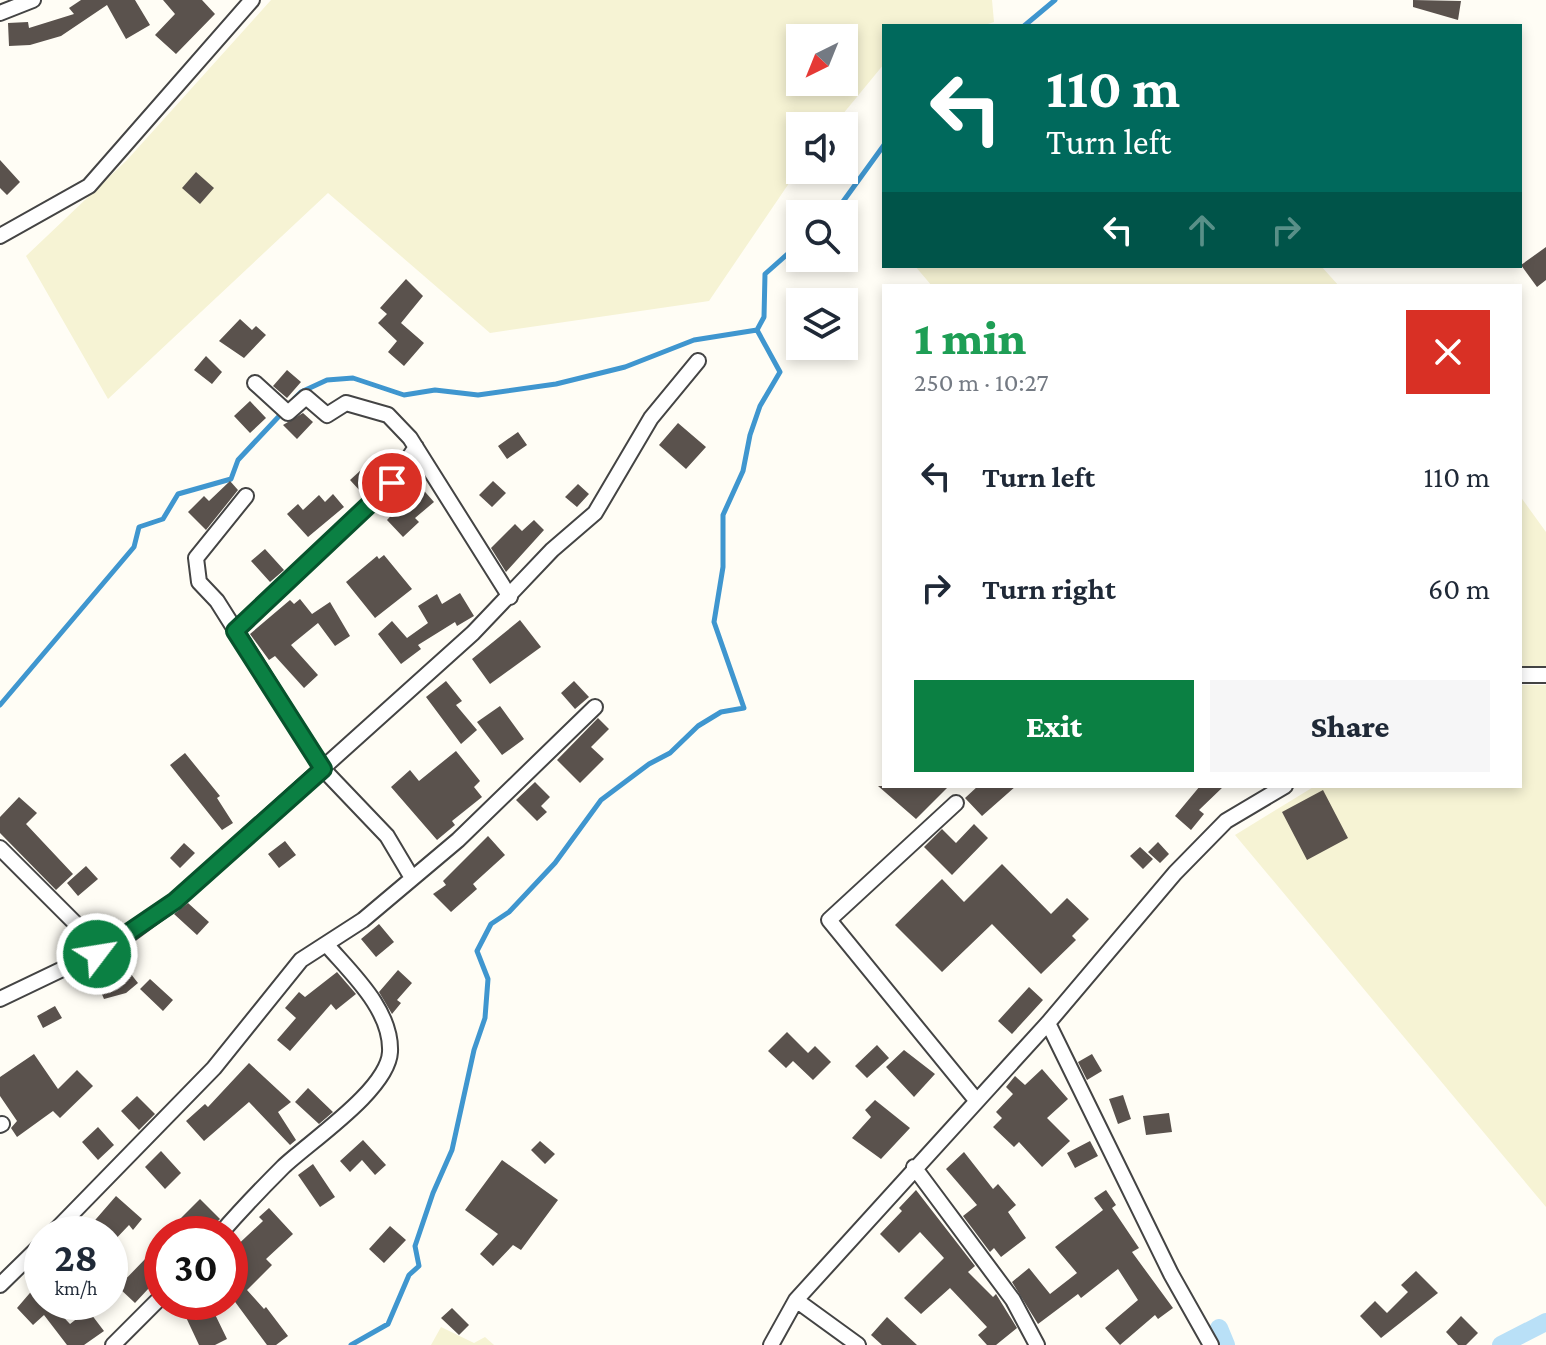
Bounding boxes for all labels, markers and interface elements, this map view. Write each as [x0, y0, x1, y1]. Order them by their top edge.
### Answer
north arrow [786, 24, 858, 96]
map controls [786, 24, 858, 360]
icon: left [914, 56, 1018, 160]
text: 110 m [1046, 57, 1180, 119]
button: sound [786, 112, 858, 184]
text: Turn left [1046, 122, 1171, 162]
button: search [786, 200, 858, 272]
icon: left [1096, 208, 1140, 252]
icon: ahead [1180, 208, 1224, 252]
icon: right [1264, 208, 1308, 252]
button: layers [786, 288, 858, 360]
button: close [1406, 310, 1490, 394]
text: 1 min [914, 311, 1026, 364]
text: 250 m · 10:27 [914, 368, 1048, 397]
pin [358, 449, 426, 517]
icon: left [914, 454, 958, 498]
text: Turn left [982, 460, 1095, 493]
text: 110 m [1423, 460, 1490, 493]
icon: arrive [370, 461, 414, 505]
icon: right [914, 566, 958, 610]
text: Turn right [982, 572, 1116, 605]
text: 60 m [1428, 572, 1490, 605]
button: Exit [914, 680, 1194, 772]
button: Share [1210, 680, 1490, 772]
position arrow [55, 912, 139, 996]
speed limit sign: 30 [144, 1216, 248, 1320]
text: 28 [54, 1235, 98, 1280]
text: km/h [54, 1277, 98, 1299]

